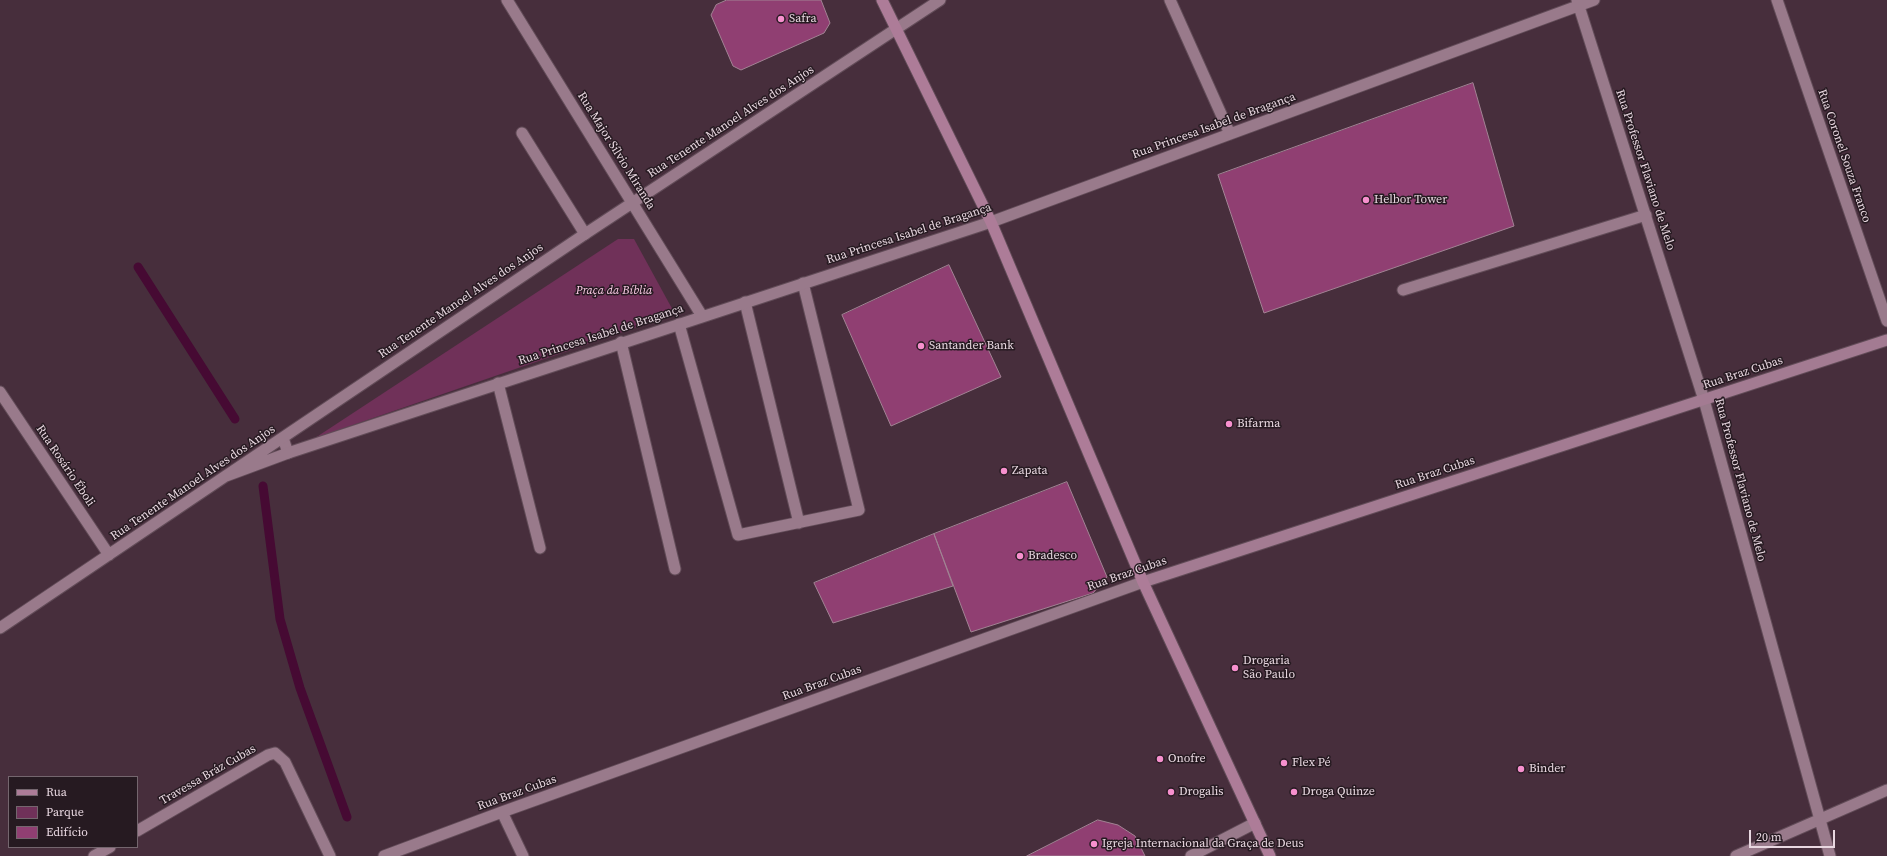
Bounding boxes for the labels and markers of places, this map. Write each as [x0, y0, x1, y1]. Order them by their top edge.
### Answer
place label: Safra [789, 12, 817, 26]
marker: Safra [776, 14, 786, 24]
place label: Helbor Tower [1374, 193, 1447, 207]
marker: Helbor Tower [1361, 195, 1371, 205]
place label: Santander Bank [929, 339, 1014, 353]
marker: Santander Bank [916, 341, 926, 351]
place label: Bifarma [1237, 417, 1280, 431]
marker: Bifarma [1224, 419, 1234, 429]
place label: Zapata [1012, 464, 1048, 478]
marker: Zapata [999, 466, 1009, 476]
place label: Bradesco [1028, 549, 1077, 563]
marker: Bradesco [1015, 551, 1025, 561]
place label: Drogaria São Paulo [1243, 654, 1295, 682]
marker: Drogaria São Paulo [1230, 663, 1240, 673]
place label: Onofre [1168, 752, 1206, 766]
marker: Onofre [1155, 754, 1165, 764]
place label: Flex Pé [1292, 756, 1331, 770]
marker: Flex Pé [1279, 758, 1289, 768]
place label: Binder [1529, 762, 1565, 776]
marker: Binder [1516, 764, 1526, 774]
place label: Drogalis [1179, 785, 1224, 799]
place label: Droga Quinze [1302, 785, 1375, 799]
marker: Drogalis [1166, 787, 1176, 797]
marker: Droga Quinze [1289, 787, 1299, 797]
place label: Igreja Internacional da Graça de Deus [1102, 837, 1304, 851]
marker: Igreja Internacional da Graça de Deus [1089, 839, 1099, 849]

